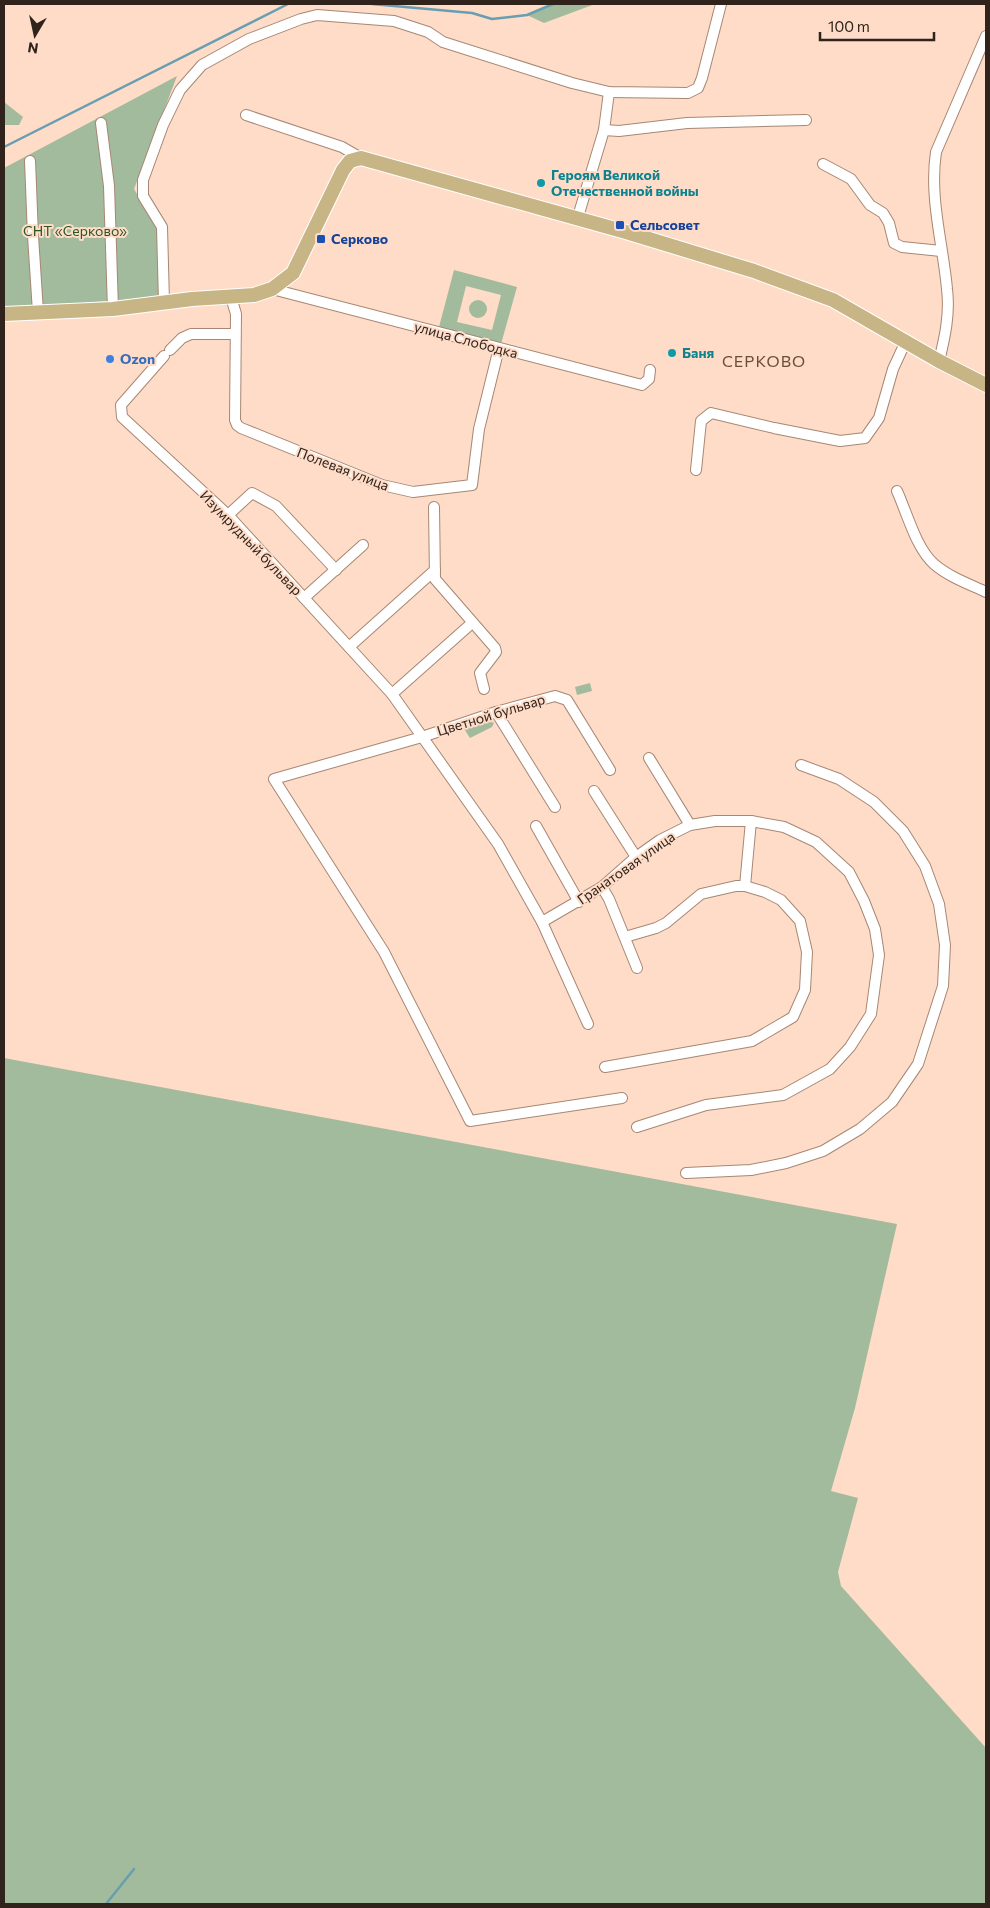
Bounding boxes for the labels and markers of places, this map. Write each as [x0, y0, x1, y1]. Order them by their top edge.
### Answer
place label: Героям Великой Отечественной войны [551, 166, 699, 199]
marker: Героям Великой Отечественной войны [535, 177, 547, 189]
place label: Сельсовет [630, 216, 700, 233]
marker: Сельсовет [614, 219, 626, 231]
place label: Серково [331, 230, 388, 247]
marker: Серково [315, 233, 327, 245]
place label: Баня [682, 344, 714, 361]
marker: Баня [666, 347, 678, 359]
place label: Ozon [120, 350, 155, 367]
marker: Ozon [104, 353, 116, 365]

